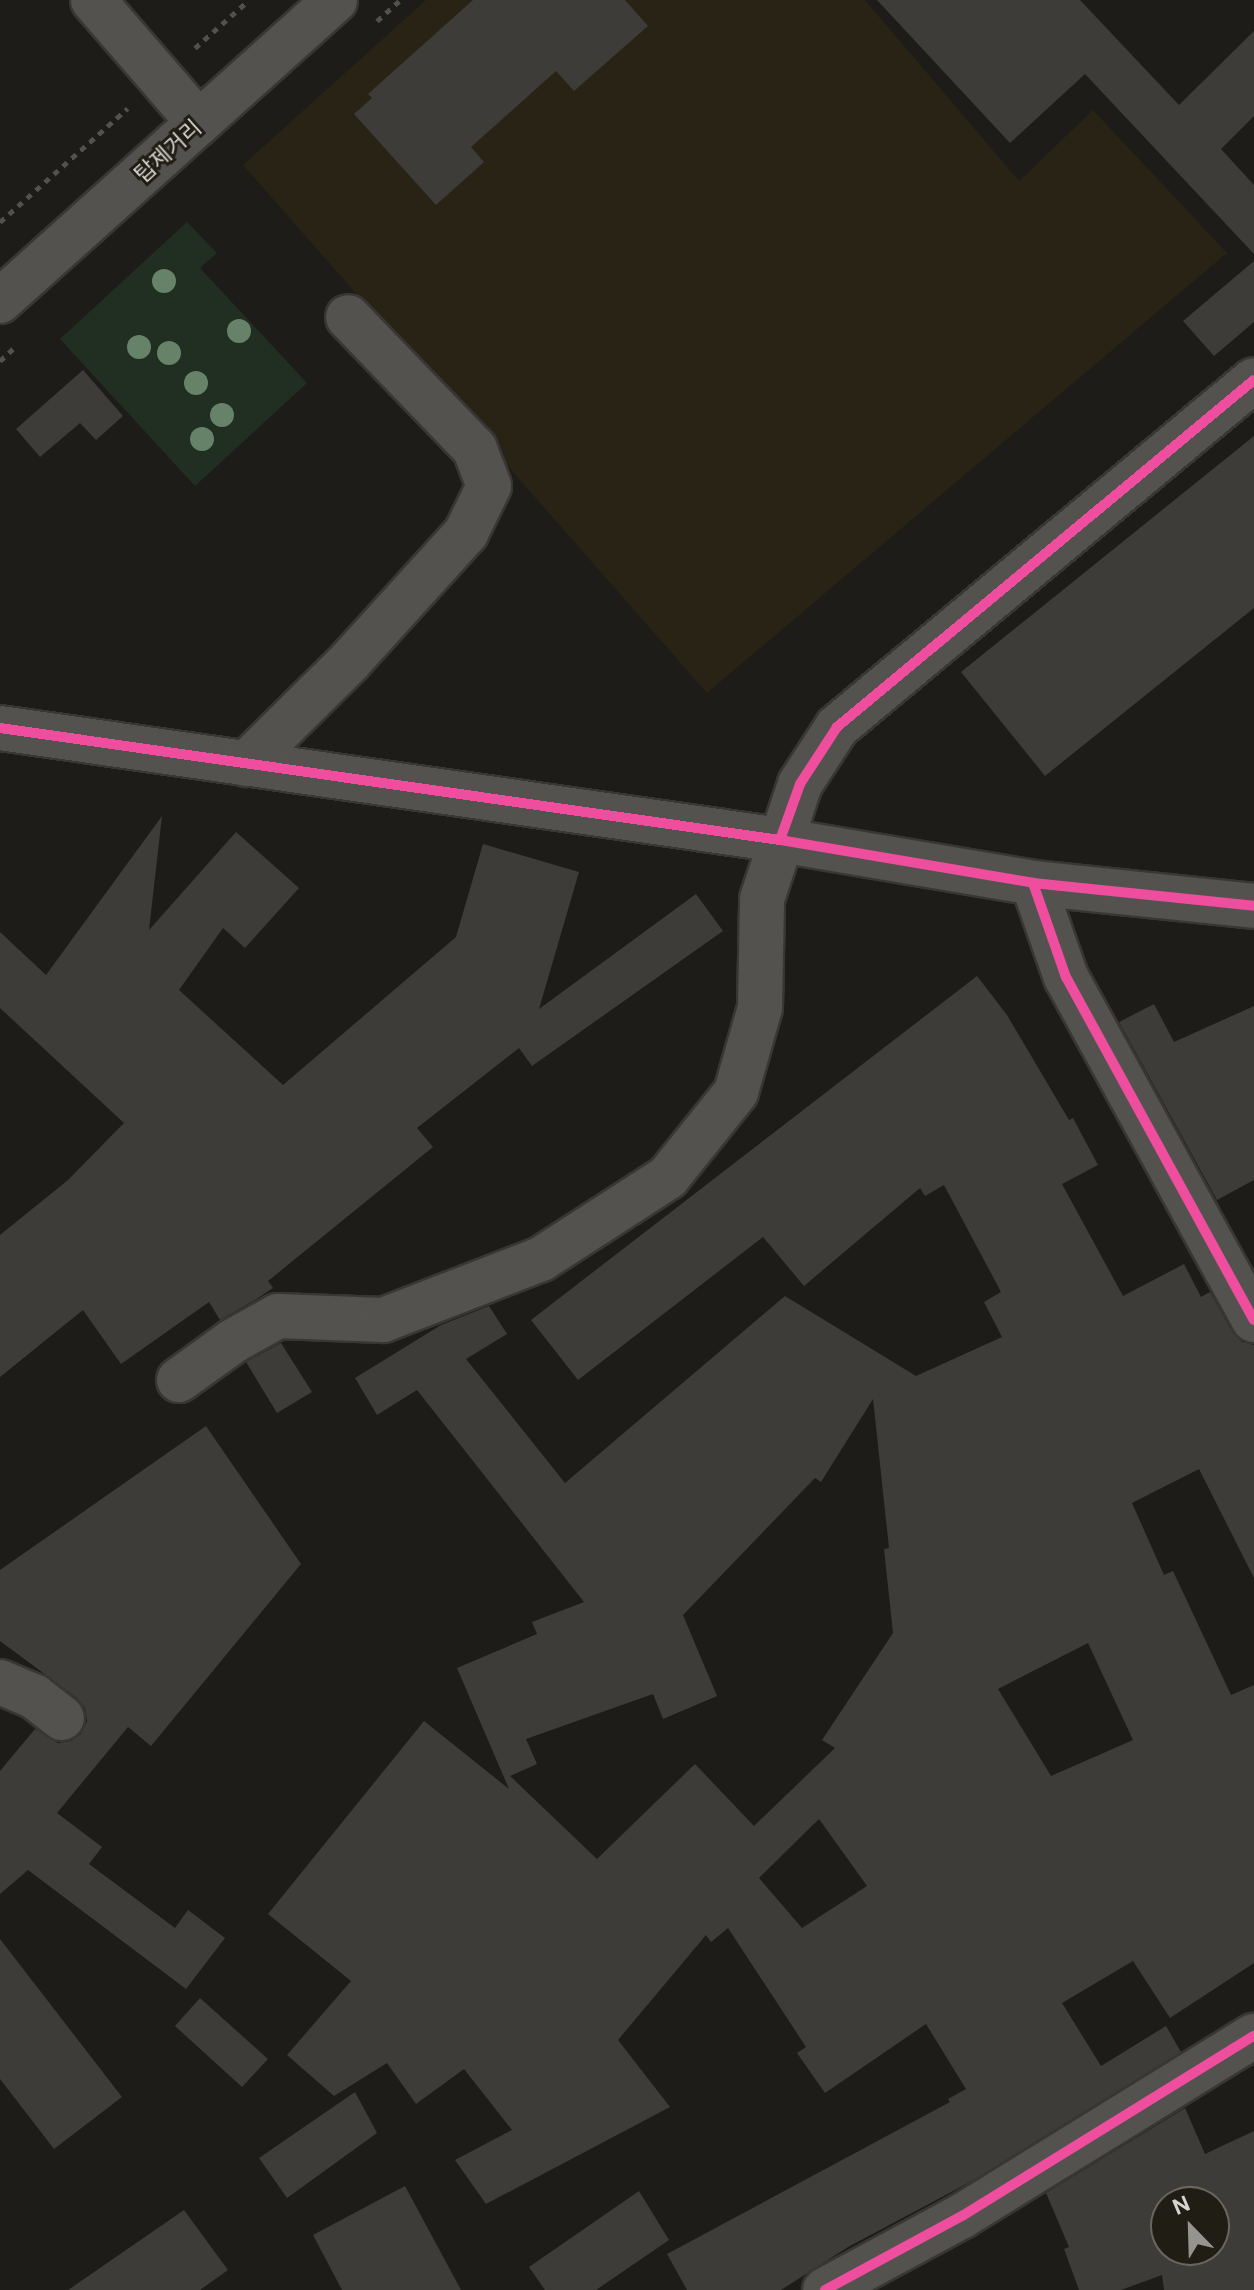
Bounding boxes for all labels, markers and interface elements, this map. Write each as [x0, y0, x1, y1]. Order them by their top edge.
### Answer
street label: 탑제거리 [129, 114, 207, 188]
north arrow [1150, 2186, 1230, 2266]
text: N [1168, 2189, 1194, 2222]

